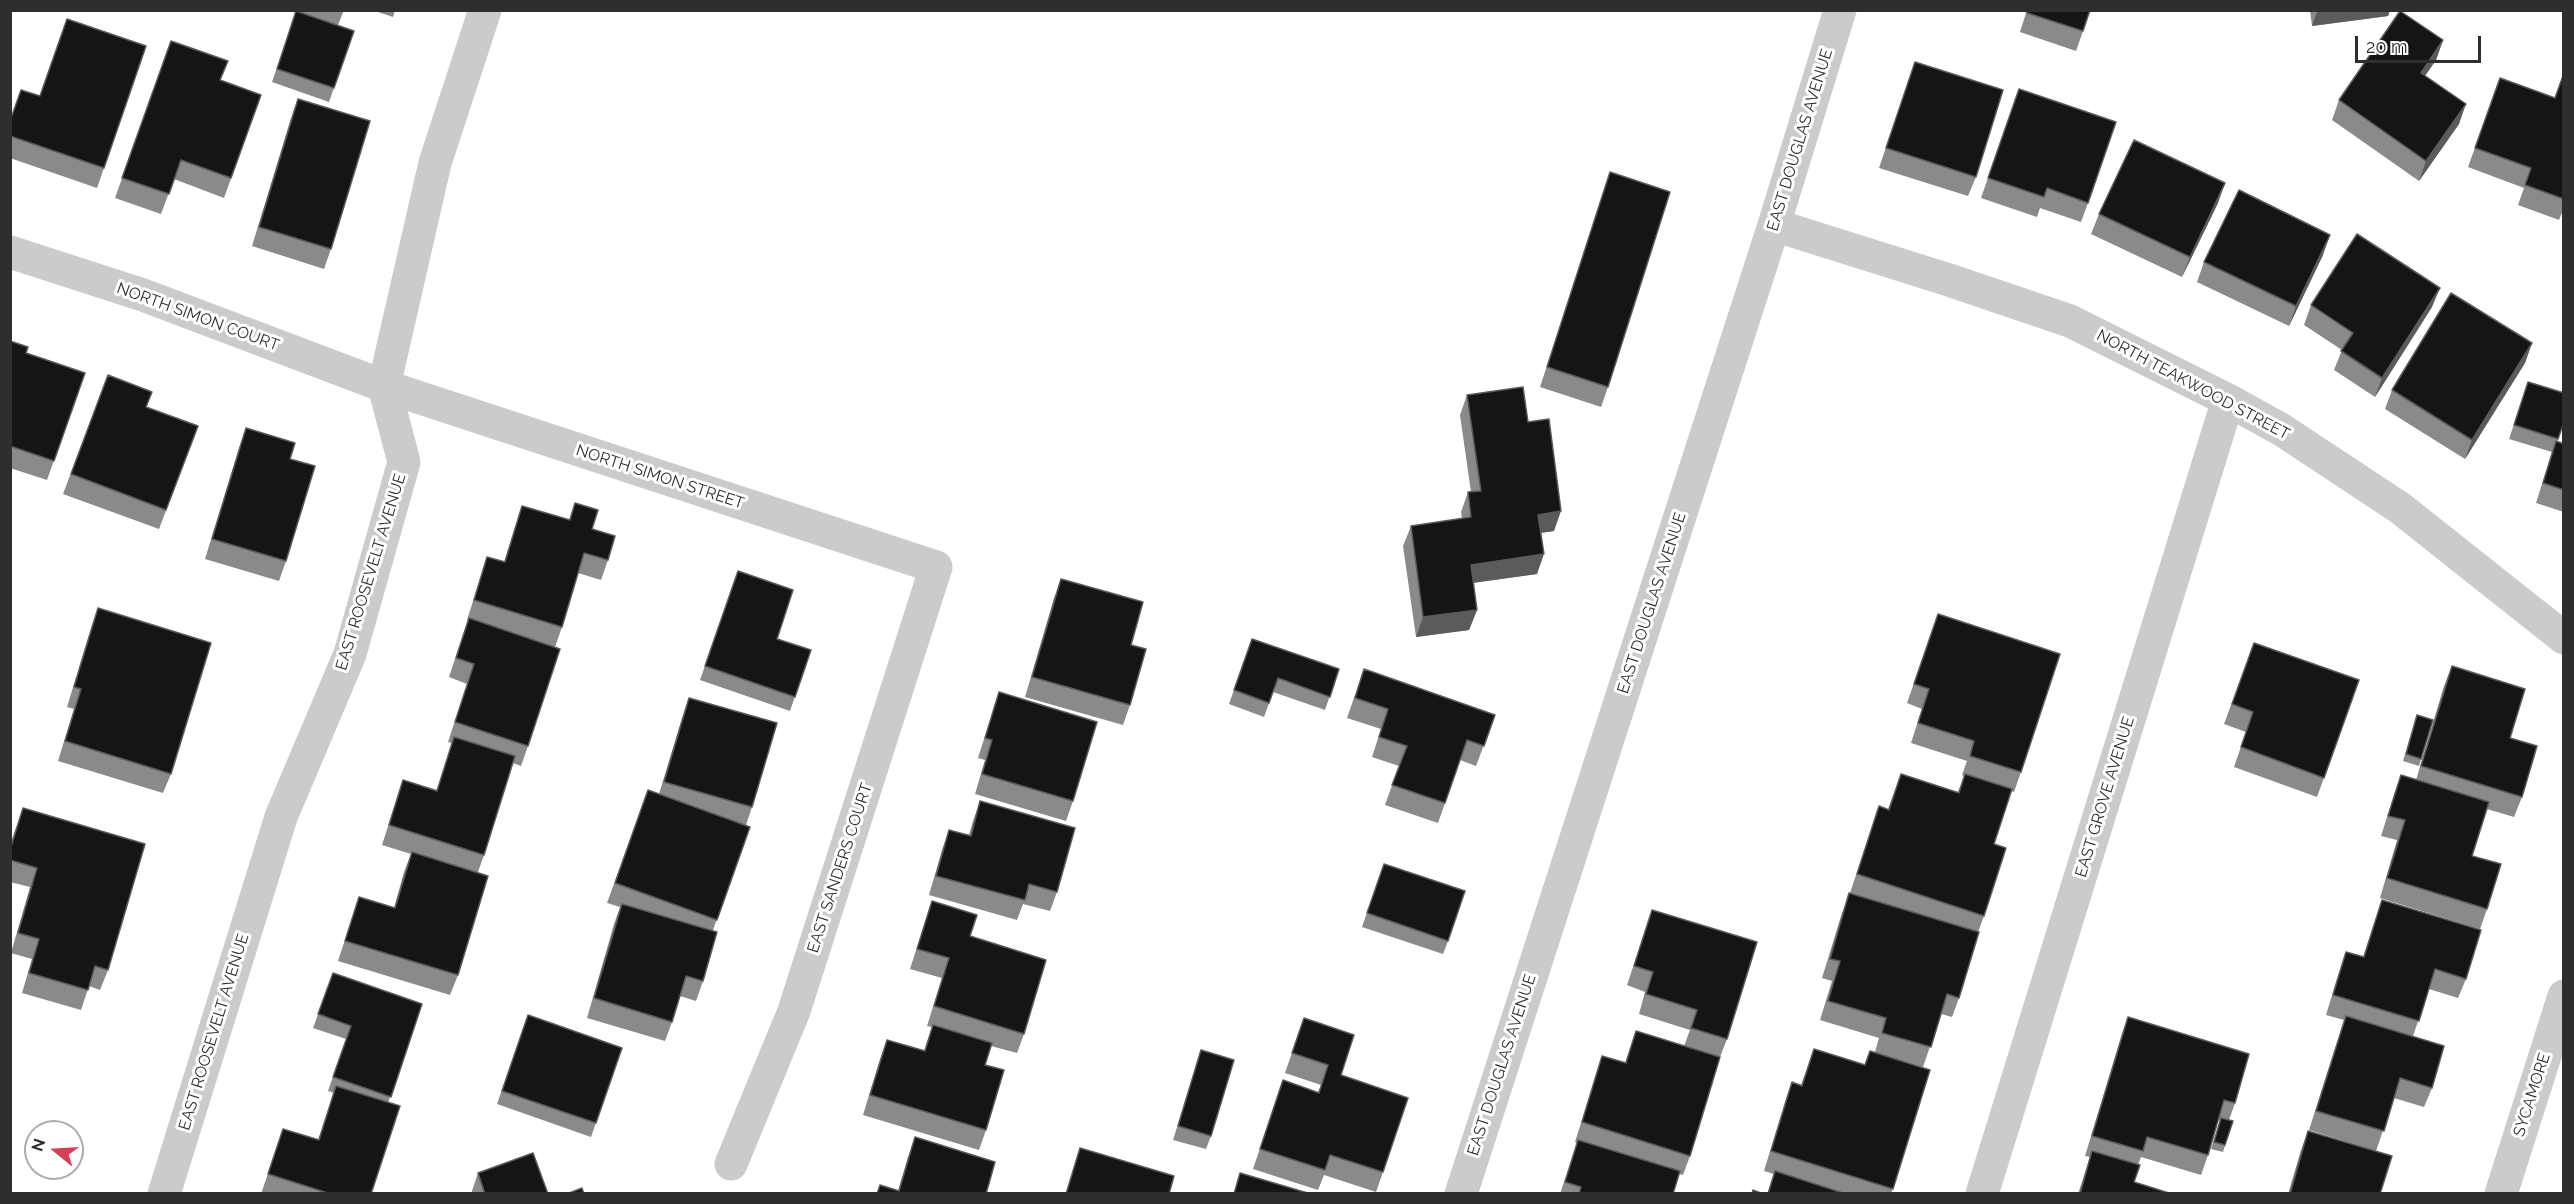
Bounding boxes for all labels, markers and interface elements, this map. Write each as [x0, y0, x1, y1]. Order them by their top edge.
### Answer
scale bar [2358, 24, 2484, 62]
text: 20 m [2366, 36, 2408, 57]
street label: EAST DOUGLAS AVENUE [1763, 47, 1837, 233]
street label: NORTH SIMON COURT [114, 279, 282, 355]
street label: NORTH TEAKWOOD STREET [2093, 326, 2293, 444]
street label: NORTH SIMON STREET [574, 441, 746, 513]
street label: EAST ROOSEVELT AVENUE [332, 471, 410, 673]
street label: EAST DOUGLAS AVENUE [1614, 510, 1690, 696]
street label: EAST GROVE AVENUE [2071, 714, 2139, 880]
street label: EAST SANDERS COURT [804, 781, 876, 955]
street label: EAST ROOSEVELT AVENUE [175, 931, 253, 1133]
street label: EAST DOUGLAS AVENUE [1464, 972, 1540, 1158]
street label: SYCAMORE [2509, 1051, 2555, 1139]
north arrow [24, 1120, 84, 1180]
text: N [27, 1136, 49, 1154]

